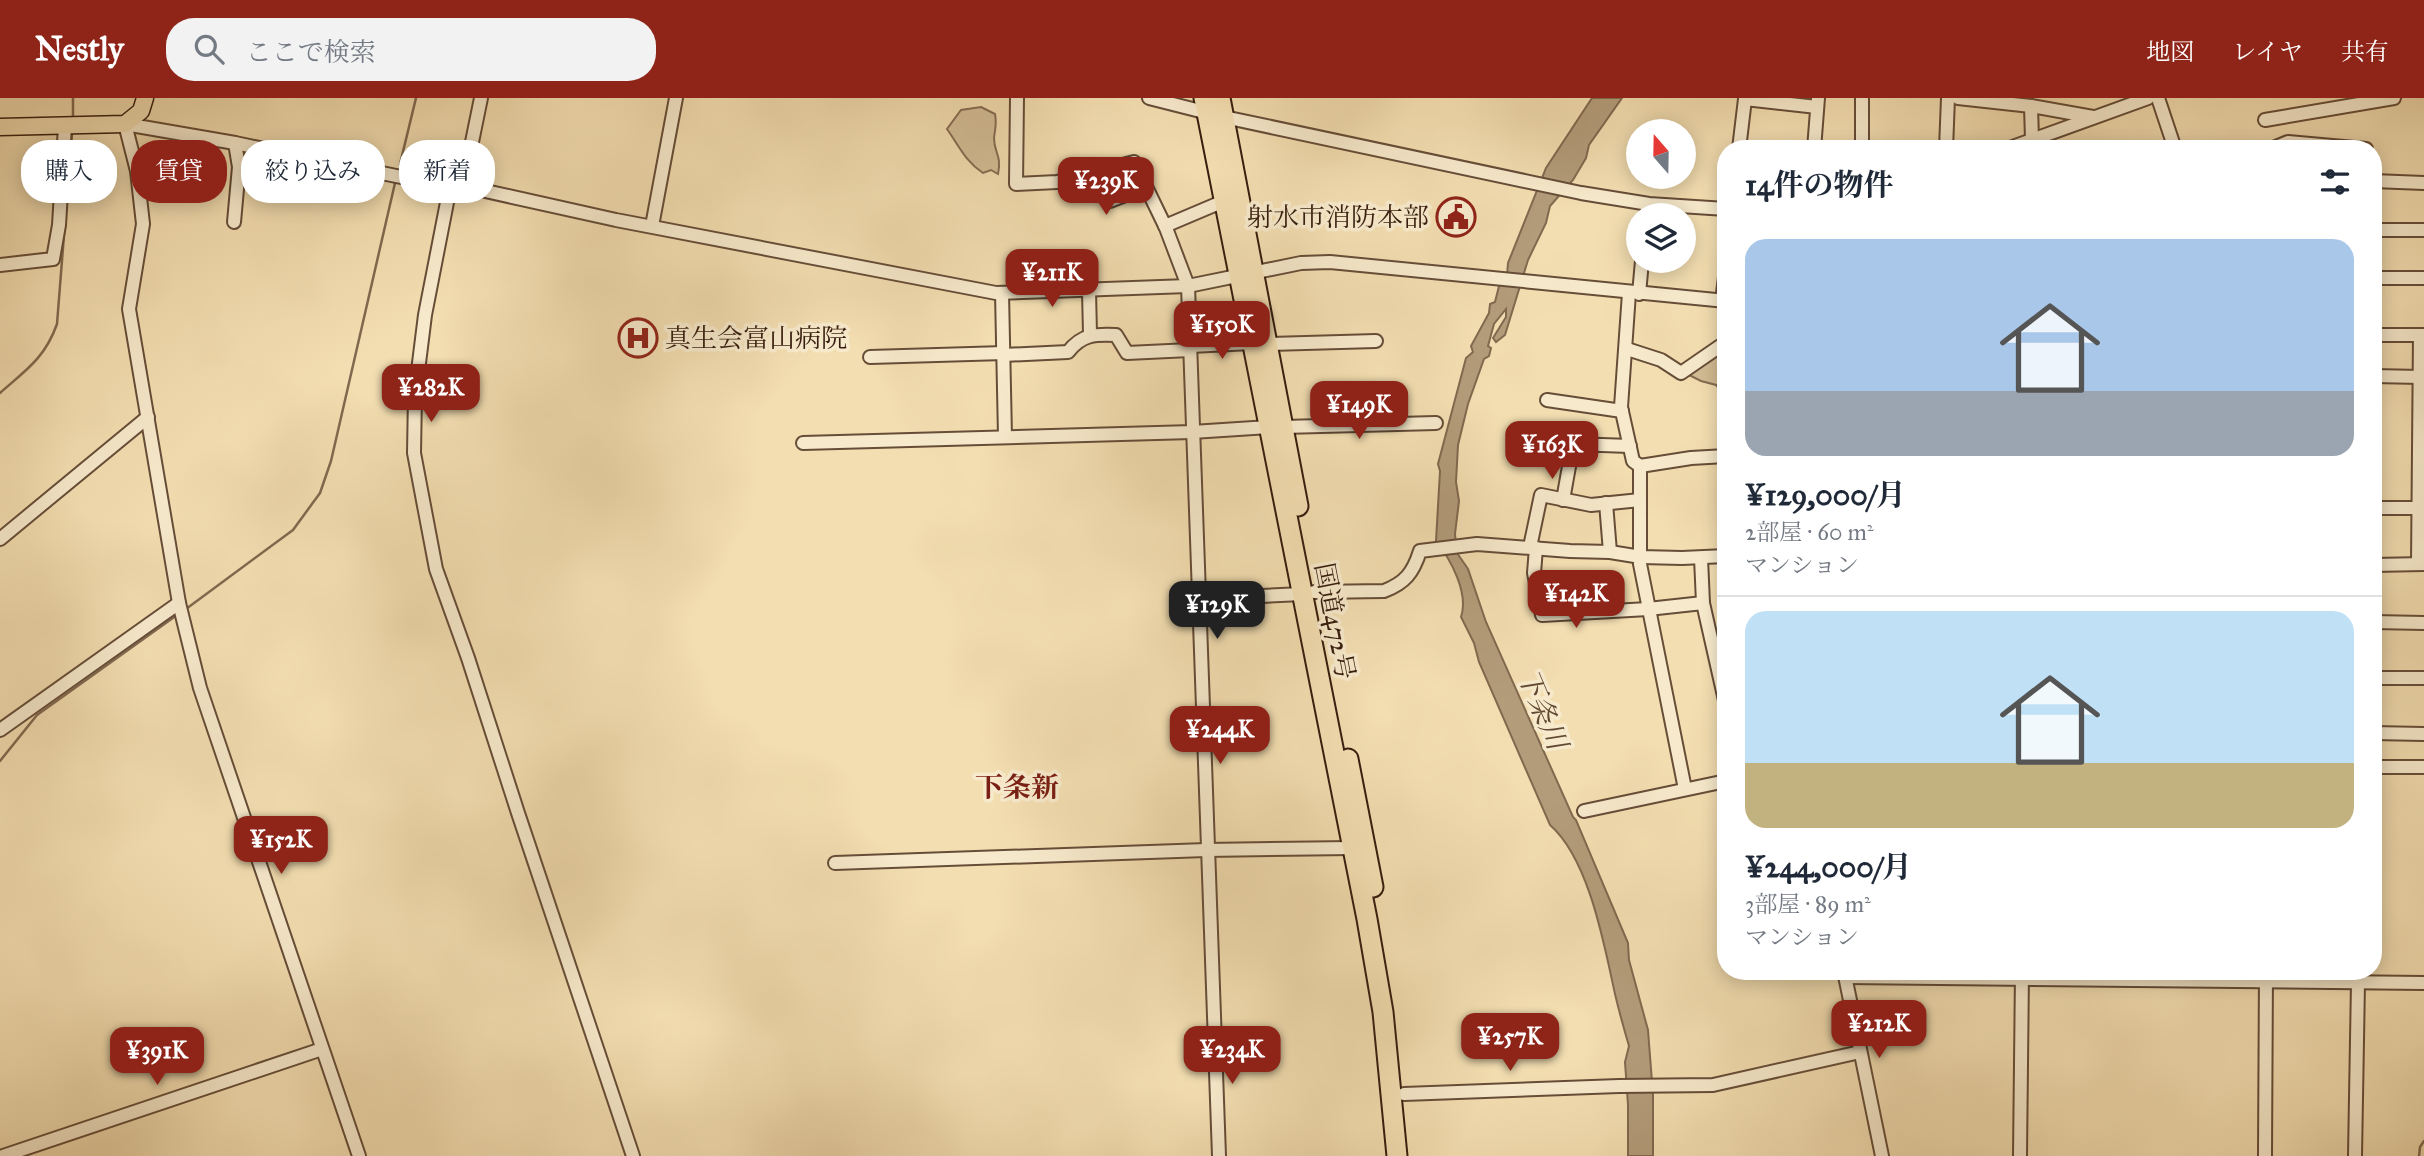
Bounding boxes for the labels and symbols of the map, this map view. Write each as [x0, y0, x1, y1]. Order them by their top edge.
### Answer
north arrow [1626, 119, 1696, 189]
pin: ¥239K [1057, 158, 1155, 217]
public building icon: 射水市消防本部 [1435, 196, 1477, 238]
place label: 射水市消防本部 [1247, 201, 1429, 233]
pin: ¥211K [1003, 250, 1101, 309]
pin: ¥150K [1173, 302, 1271, 361]
hospital icon: 真生会富山病院 [617, 317, 659, 359]
place label: 真生会富山病院 [665, 322, 847, 354]
pin: ¥282K [382, 364, 480, 424]
pin: ¥149K [1310, 382, 1408, 441]
pin: ¥163K [1503, 422, 1601, 481]
street label: 国道472号 [1308, 560, 1362, 682]
pin: ¥142K [1527, 570, 1625, 630]
pin: ¥129K [1168, 582, 1266, 641]
water label: 下条川 [1510, 664, 1576, 757]
pin: ¥244K [1171, 706, 1269, 766]
district label: 下条新 [975, 770, 1059, 805]
pin: ¥152K [232, 816, 330, 876]
pin: ¥212K [1830, 1000, 1928, 1060]
pin: ¥257K [1461, 1014, 1559, 1073]
pin: ¥234K [1183, 1026, 1281, 1086]
pin: ¥391K [108, 1028, 206, 1087]

